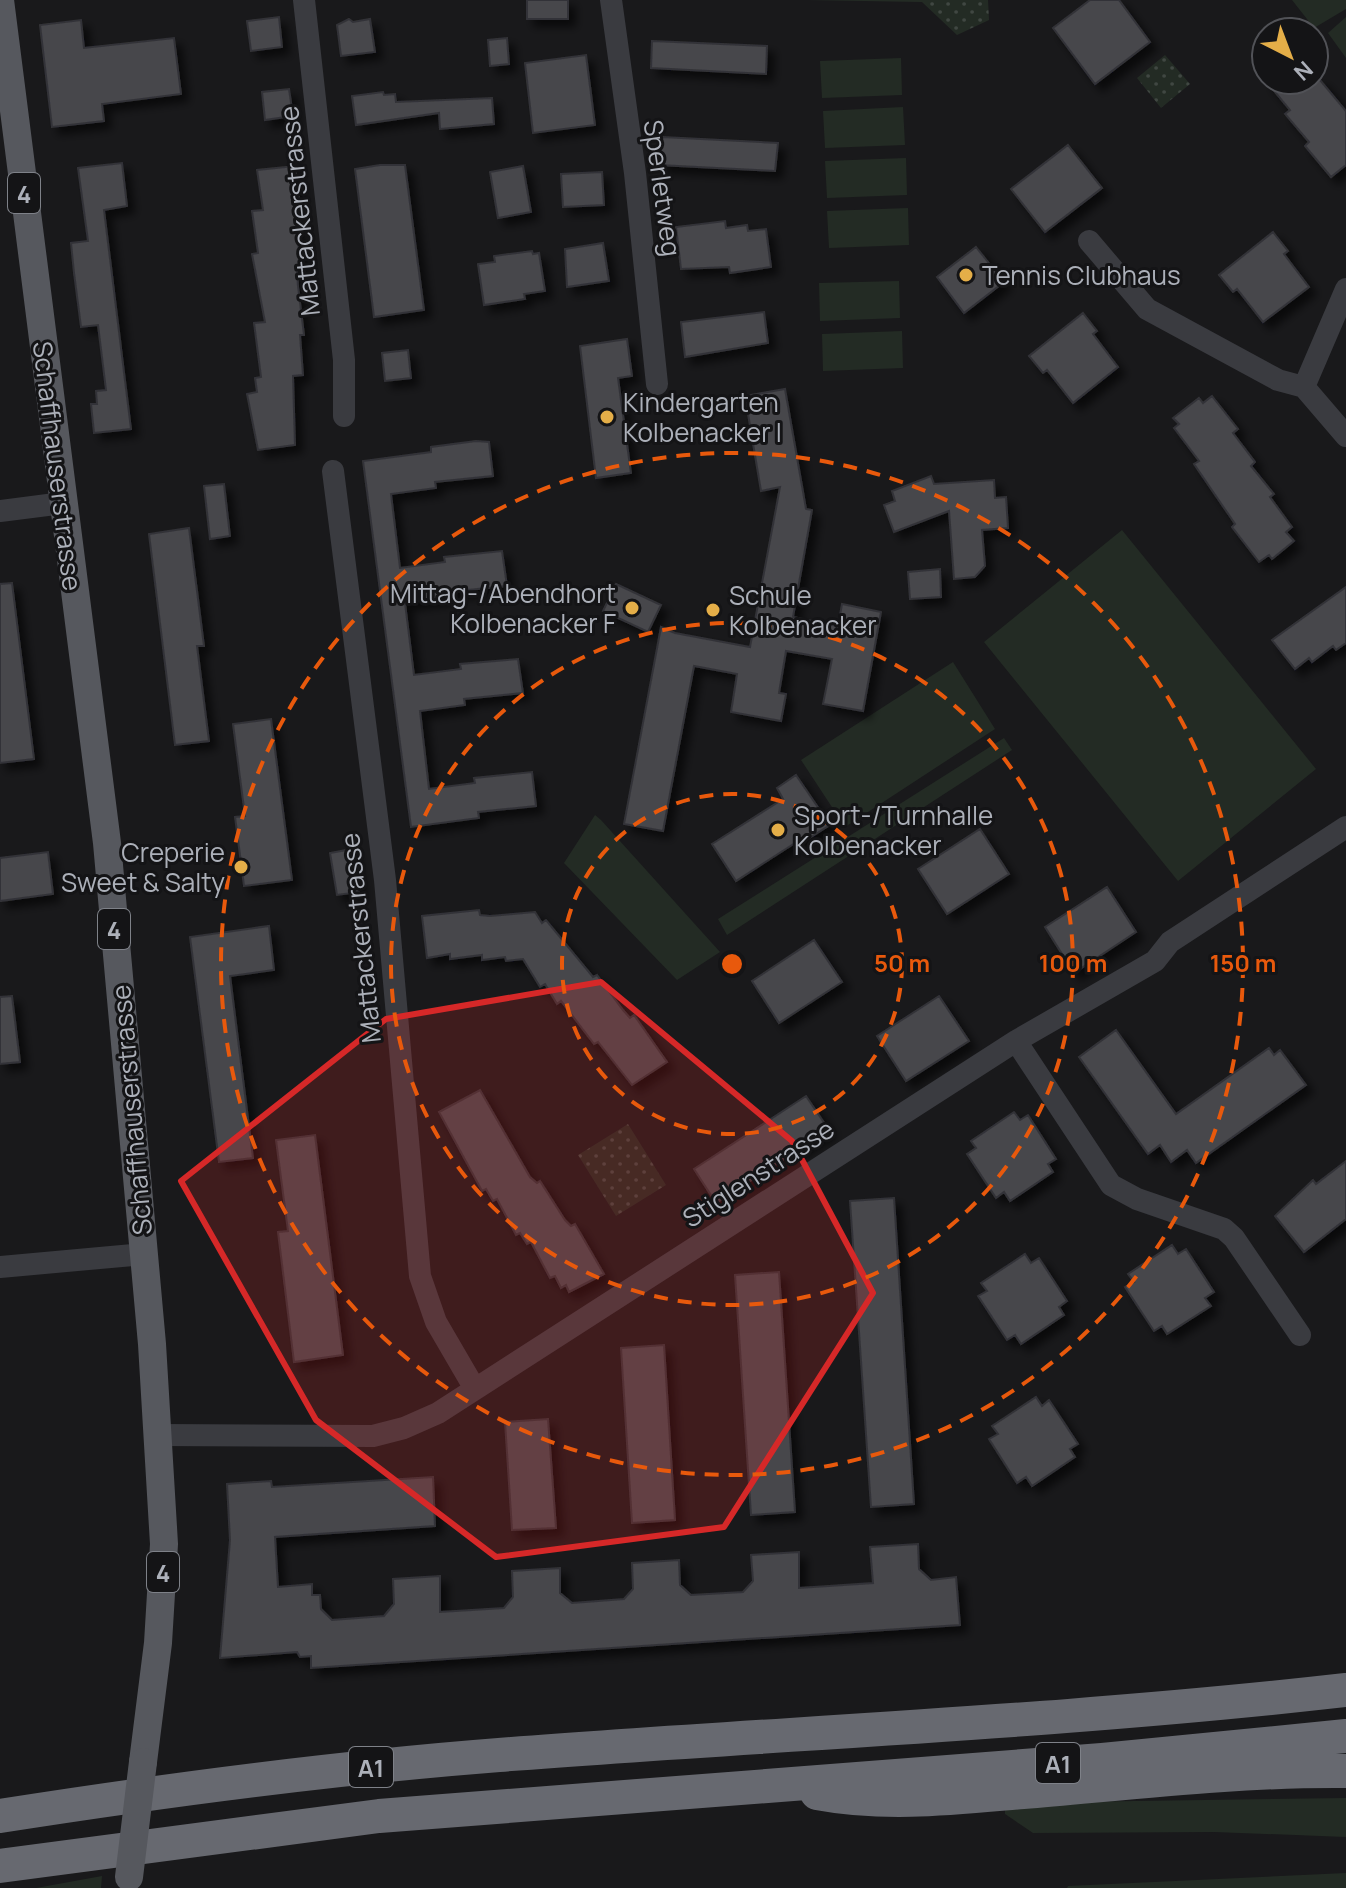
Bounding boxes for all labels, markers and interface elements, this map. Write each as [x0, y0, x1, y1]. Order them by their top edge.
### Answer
north arrow [1250, 16, 1330, 96]
text: N [1287, 54, 1319, 87]
street label: Mattackerstrasse [270, 104, 328, 318]
street label: Sperletweg [636, 117, 690, 259]
road number: 4 [8, 173, 40, 213]
place label: Tennis Clubhaus [982, 257, 1181, 293]
marker: Tennis Clubhaus [957, 266, 975, 284]
street label: Schaffhauserstrasse [25, 339, 91, 593]
place label: Kindergarten Kolbenacker I [623, 384, 782, 450]
marker: Kindergarten Kolbenacker I [598, 408, 616, 426]
place label: Mittag-/Abendhort Kolbenacker F [390, 575, 616, 641]
place label: Schule Kolbenacker [729, 577, 877, 643]
marker: Mittag-/Abendhort Kolbenacker F [623, 599, 641, 617]
marker: Schule Kolbenacker [704, 601, 722, 619]
place label: Sport-/Turnhalle Kolbenacker [794, 797, 993, 863]
marker: Sport-/Turnhalle Kolbenacker [769, 821, 787, 839]
street label: Mattackerstrasse [331, 831, 389, 1045]
place label: Creperie Sweet & Salty [61, 834, 225, 900]
marker: Creperie Sweet & Salty [232, 858, 250, 876]
road number: 4 [98, 909, 130, 949]
text: 50 m [874, 946, 930, 979]
text: 100 m [1039, 946, 1107, 979]
text: 150 m [1210, 946, 1276, 979]
centre of rings [718, 950, 746, 978]
street label: Schaffhauserstrasse [102, 983, 160, 1237]
street label: Stiglenstrasse [675, 1110, 841, 1236]
road number: 4 [147, 1552, 179, 1592]
road number: A1 [1036, 1743, 1080, 1783]
road number: A1 [349, 1747, 393, 1787]

